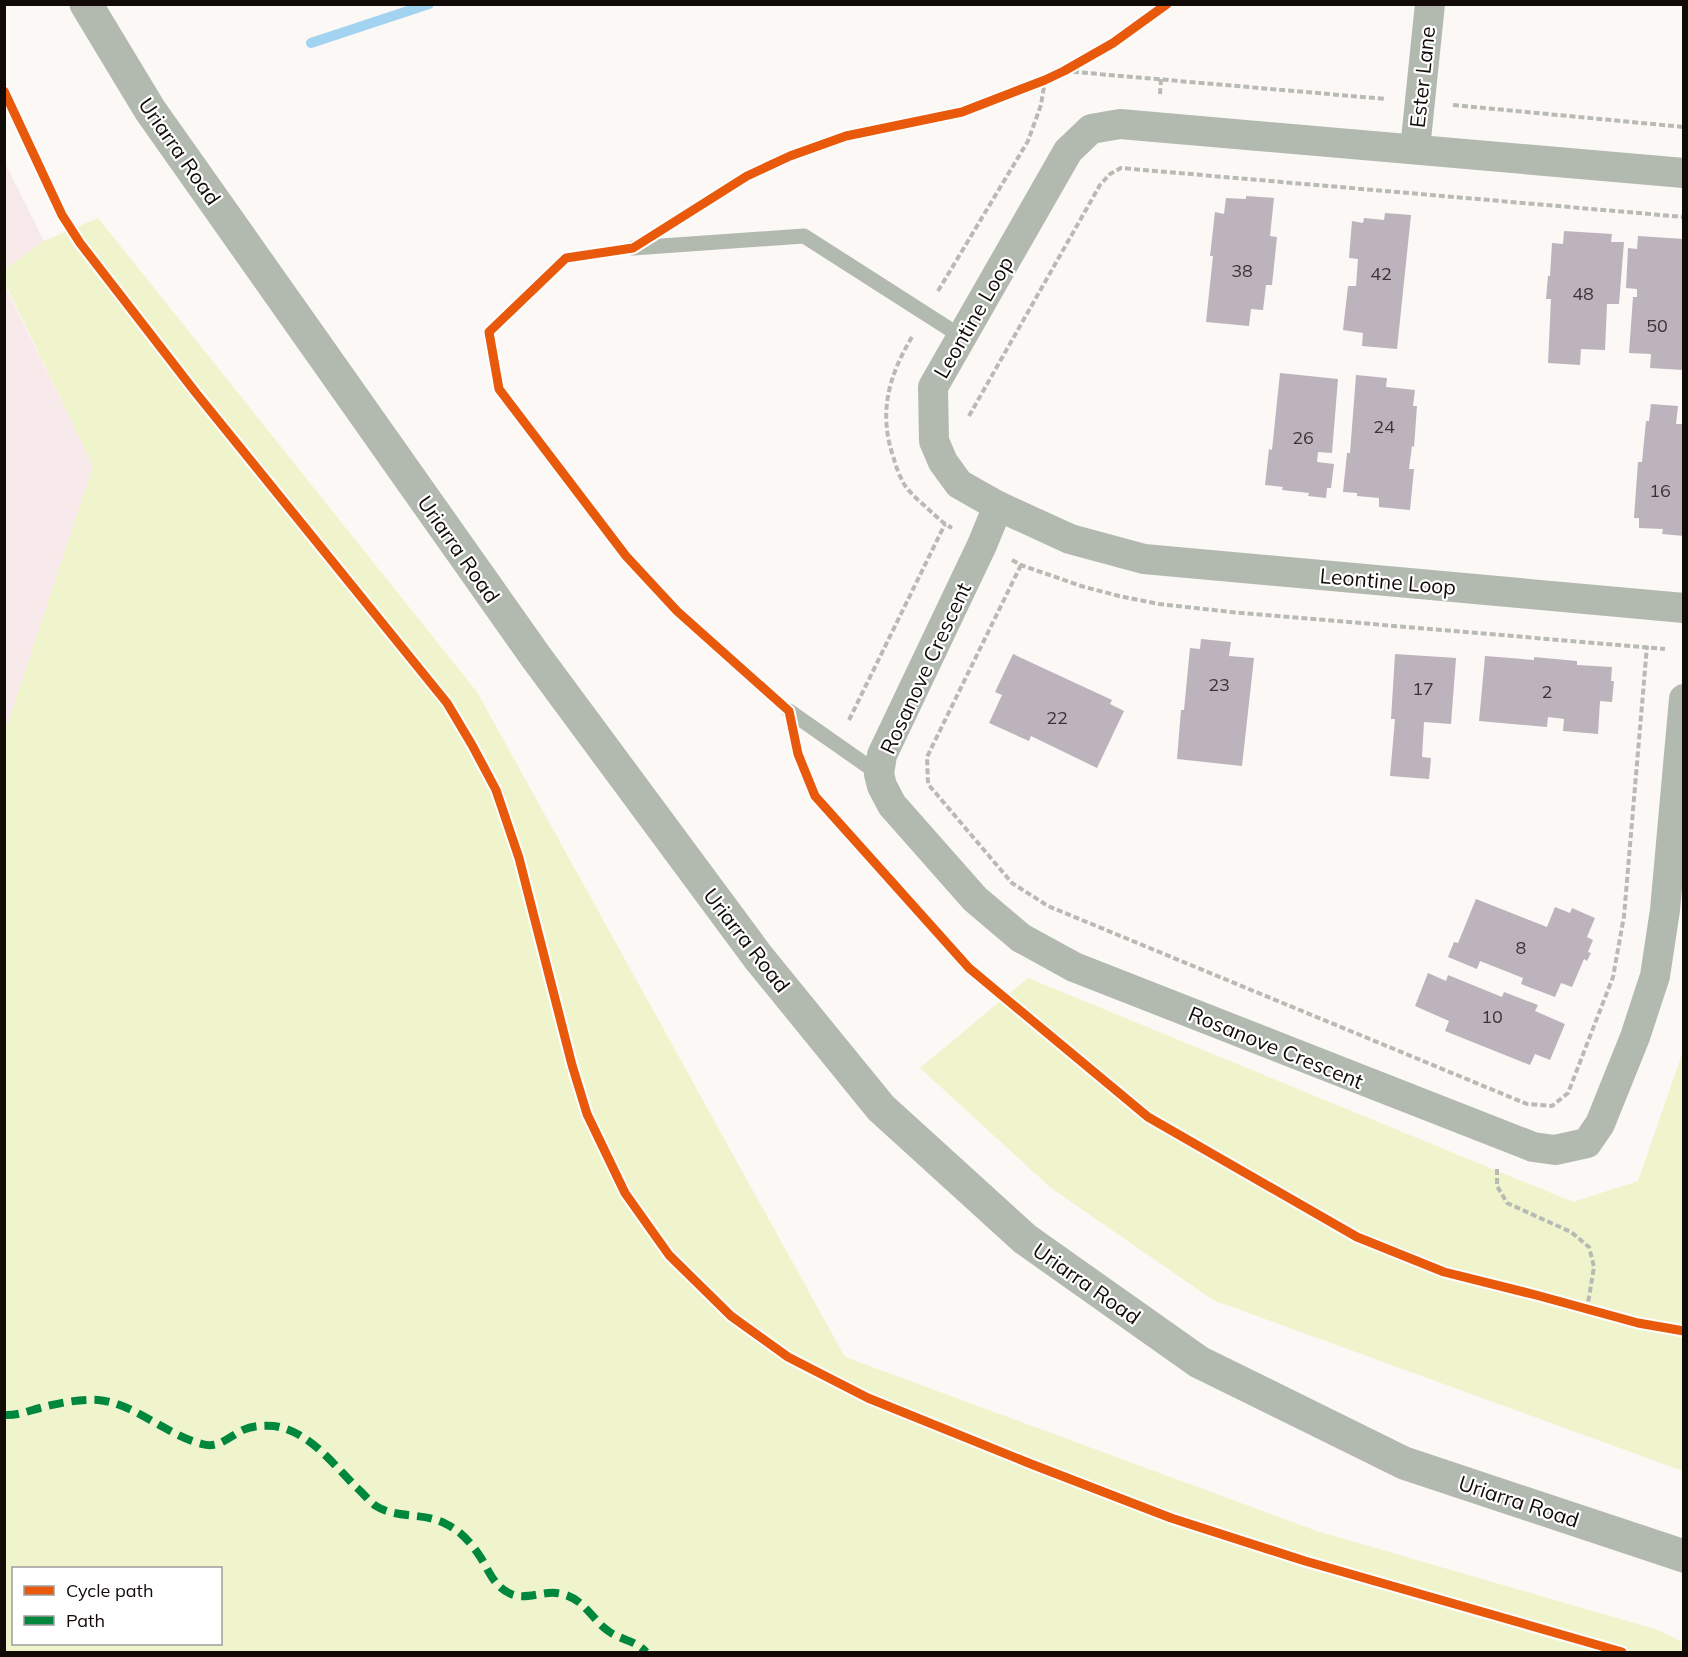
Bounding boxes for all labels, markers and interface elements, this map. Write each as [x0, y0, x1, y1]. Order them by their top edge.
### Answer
street label: Ester Lane [1404, 25, 1440, 129]
street label: Uriarra Road [133, 92, 227, 210]
street label: Leontine Loop [928, 251, 1018, 383]
house number: 38 [1231, 259, 1253, 282]
house number: 42 [1370, 262, 1392, 285]
house number: 48 [1572, 282, 1594, 305]
house number: 50 [1646, 314, 1668, 337]
house number: 24 [1373, 415, 1395, 438]
house number: 26 [1292, 426, 1314, 449]
house number: 16 [1649, 479, 1671, 502]
street label: Uriarra Road [412, 490, 506, 608]
street label: Leontine Loop [1319, 562, 1457, 600]
street label: Rosanove Crescent [874, 578, 976, 758]
house number: 23 [1208, 673, 1230, 696]
house number: 17 [1412, 677, 1434, 700]
house number: 2 [1542, 680, 1552, 703]
house number: 22 [1046, 706, 1068, 729]
street label: Uriarra Road [698, 883, 796, 997]
house number: 8 [1516, 936, 1526, 959]
street label: Rosanove Crescent [1185, 1000, 1367, 1094]
house number: 10 [1481, 1005, 1503, 1028]
street label: Uriarra Road [1028, 1236, 1146, 1330]
street label: Uriarra Road [1455, 1469, 1583, 1533]
legend [12, 1567, 222, 1645]
text: Cycle path [66, 1579, 153, 1602]
text: Path [66, 1609, 105, 1632]

